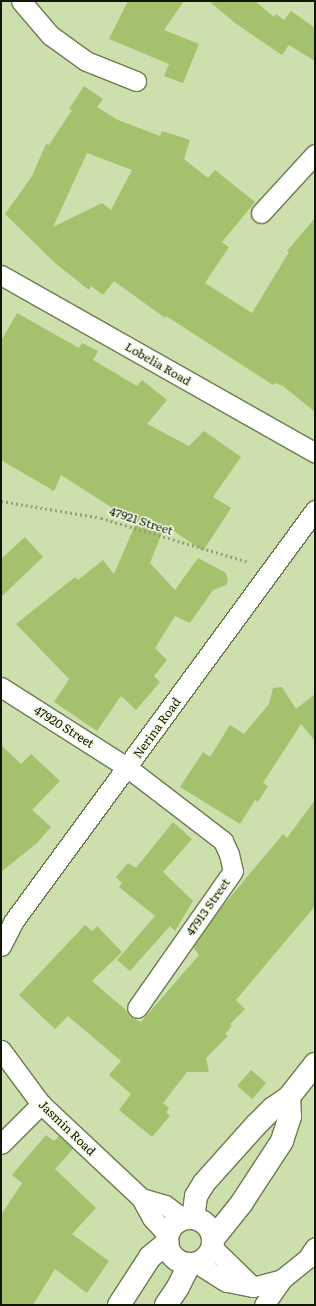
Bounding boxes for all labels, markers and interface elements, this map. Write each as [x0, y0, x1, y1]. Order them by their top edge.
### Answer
street label: Lobelia Road [123, 339, 193, 389]
street label: 47921 Street [107, 504, 175, 538]
street label: Nerina Road [130, 695, 184, 761]
street label: 47920 Street [31, 703, 97, 751]
street label: 47913 Street [183, 876, 233, 938]
street label: Jasmin Road [36, 1097, 98, 1159]

